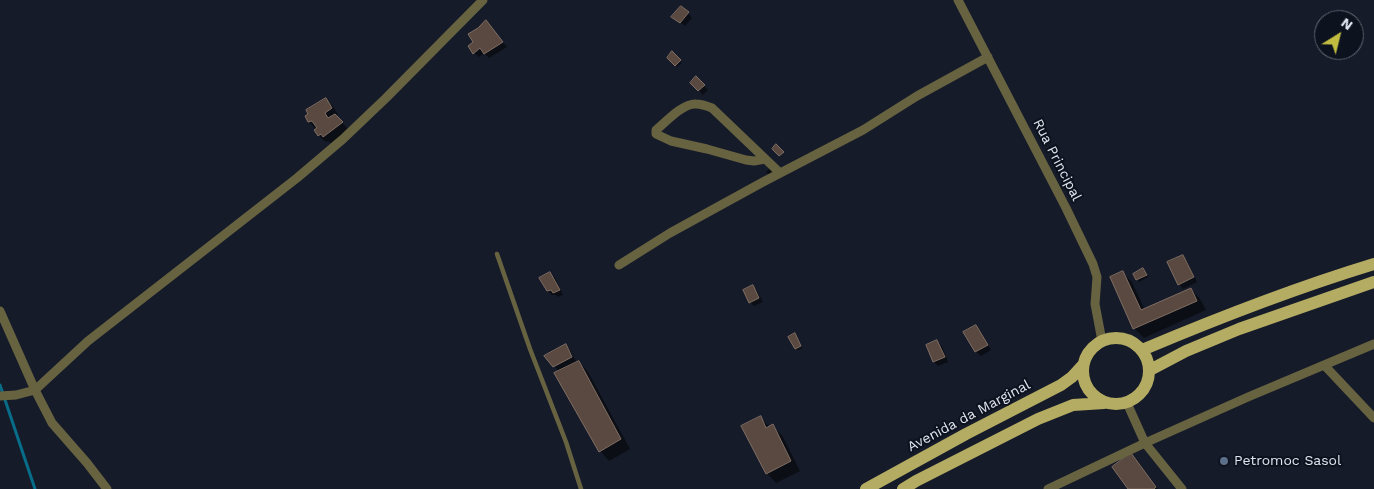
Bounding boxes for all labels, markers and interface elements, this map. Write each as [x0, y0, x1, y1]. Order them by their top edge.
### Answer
north arrow [1314, 10, 1364, 60]
text: N [1338, 14, 1356, 33]
street label: Rua Principal [1029, 116, 1085, 204]
street label: Avenida da Marginal [905, 376, 1033, 456]
place label: Petromoc Sasol [1234, 453, 1341, 469]
marker: Petromoc Sasol [1218, 455, 1230, 467]

